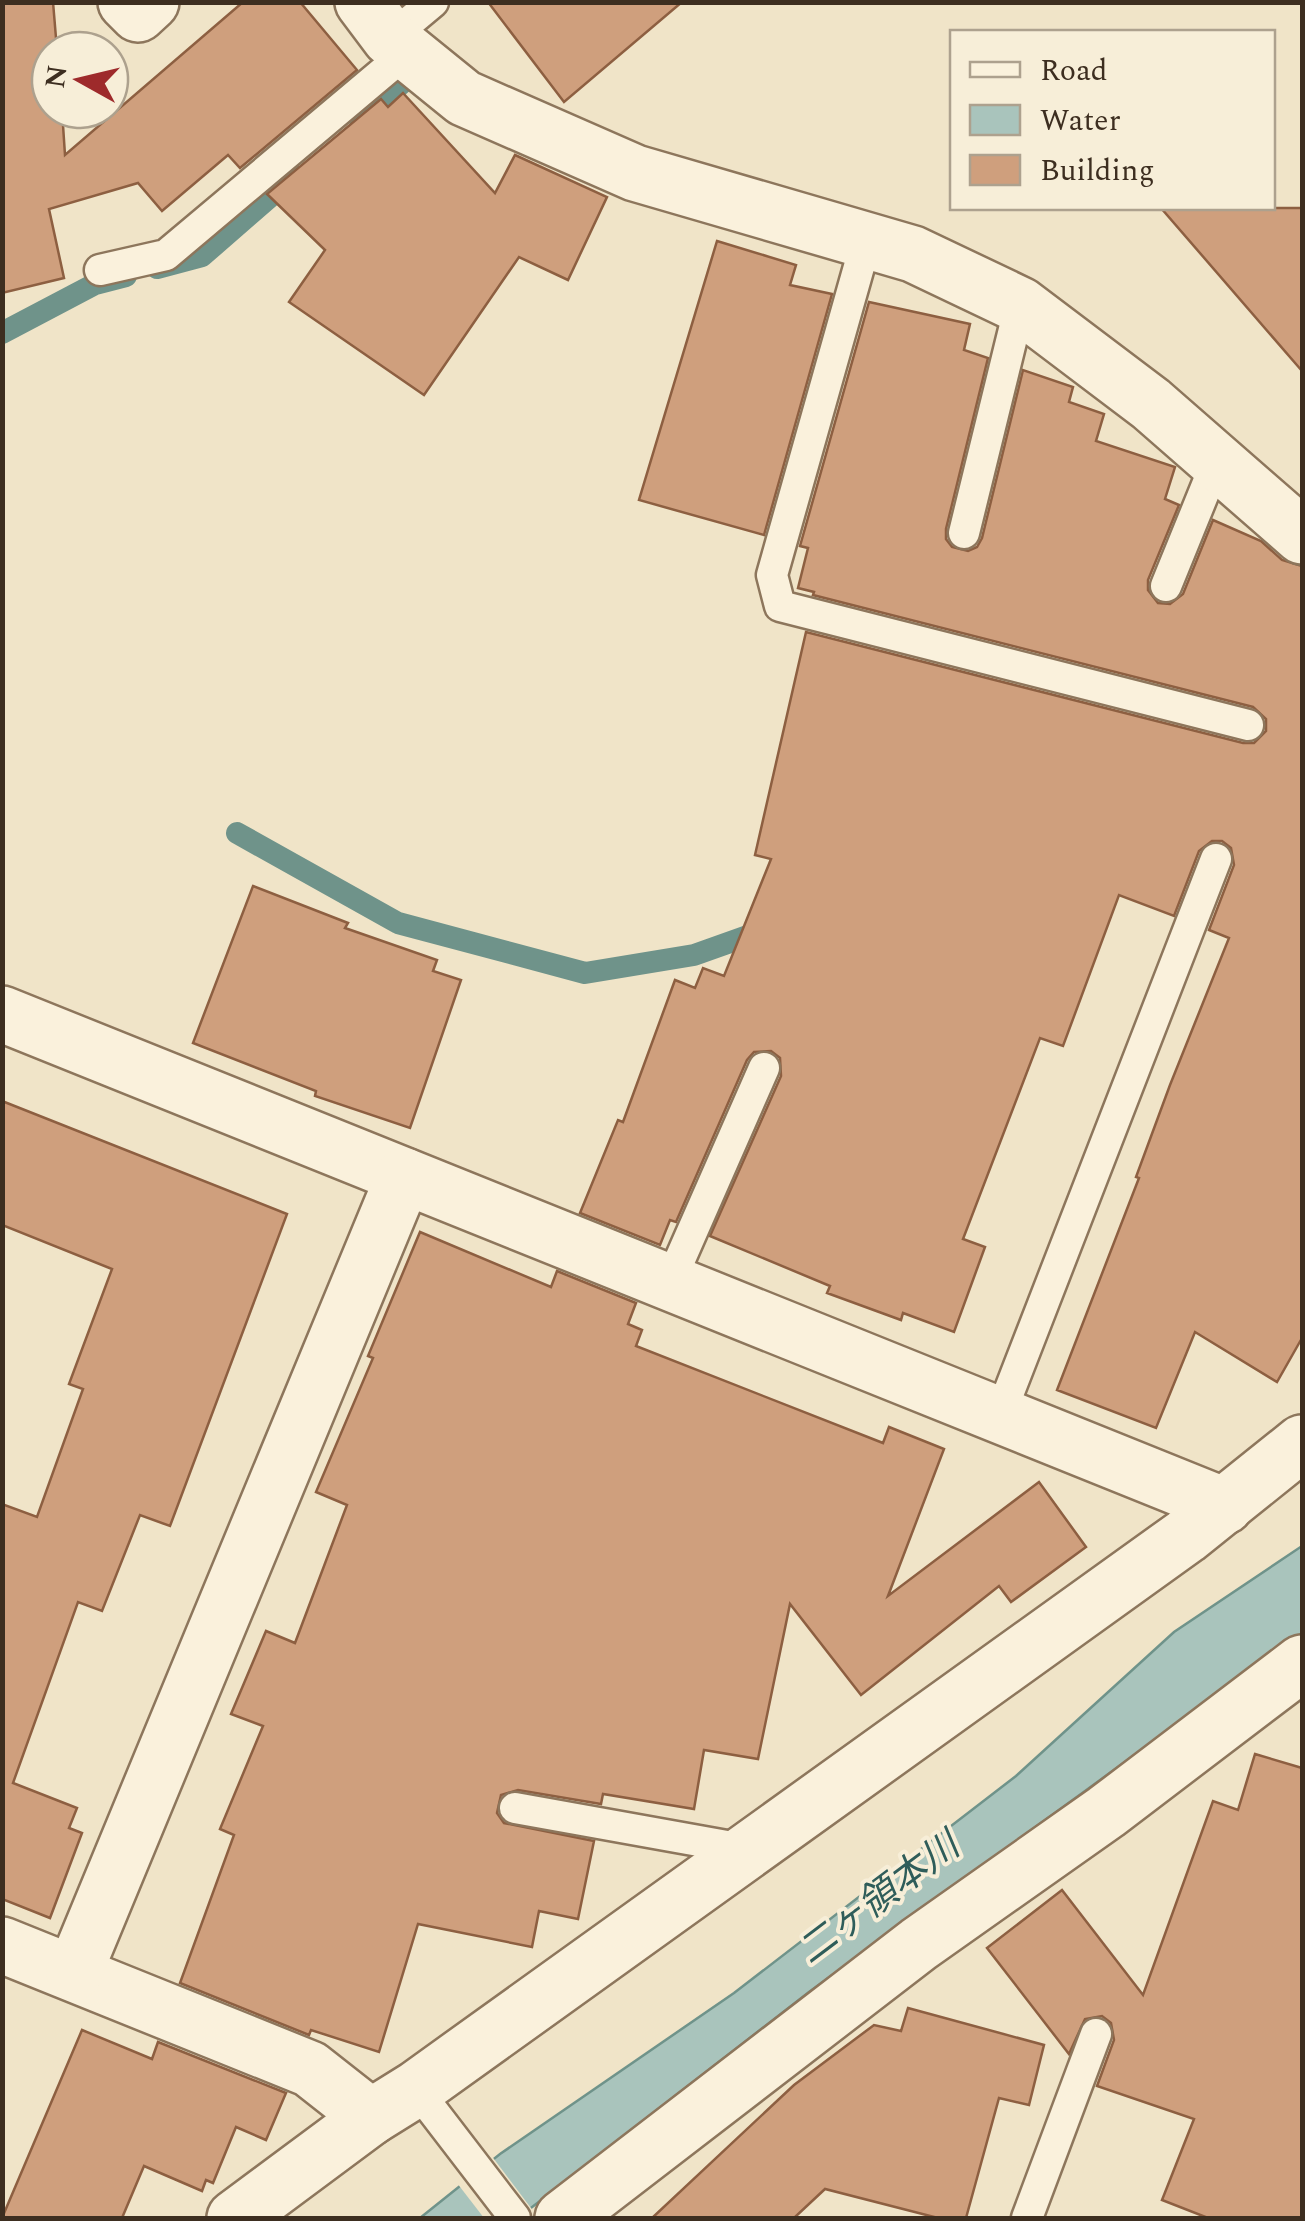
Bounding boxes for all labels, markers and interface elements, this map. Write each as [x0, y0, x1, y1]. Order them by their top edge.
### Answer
north arrow [30, 30, 130, 130]
legend [950, 30, 1275, 210]
text: Road [1040, 48, 1108, 94]
text: N [34, 62, 80, 91]
text: Water [1040, 98, 1121, 144]
text: Building [1040, 148, 1155, 194]
water label: 二ヶ領本川 [786, 1816, 976, 1979]

